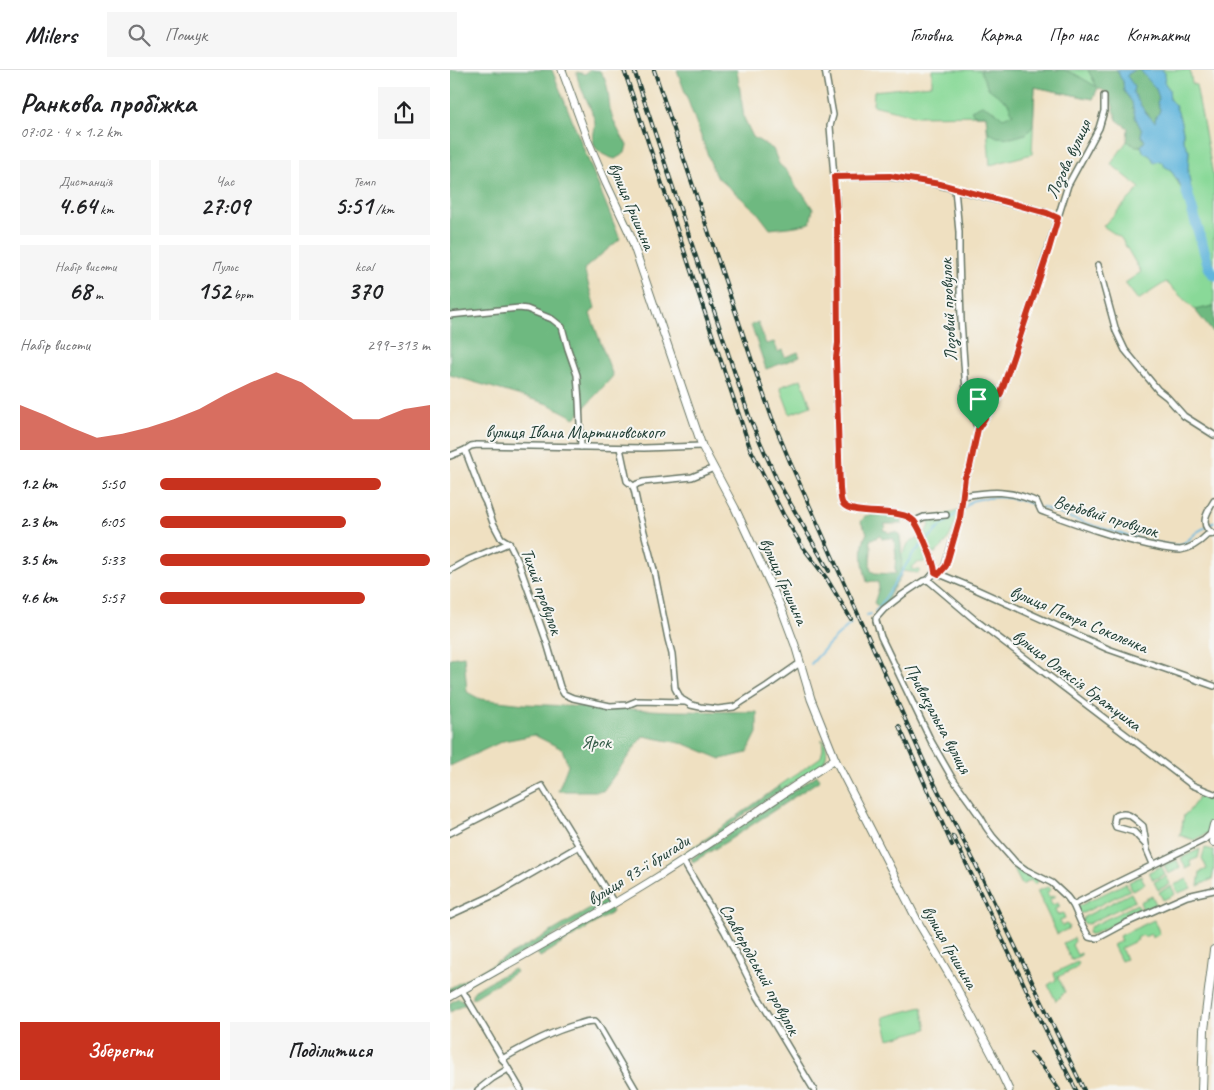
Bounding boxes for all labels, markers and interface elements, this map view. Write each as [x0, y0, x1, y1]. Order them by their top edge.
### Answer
search box [107, 12, 457, 57]
text: Milers [25, 20, 77, 50]
icon: search [125, 21, 153, 49]
text: Пошук [165, 23, 207, 47]
text: Головна [910, 24, 952, 46]
text: Карта [980, 24, 1021, 46]
text: Про нас [1049, 24, 1099, 46]
text: Контакти [1127, 24, 1189, 46]
text: Ранкова пробіжка [20, 85, 196, 120]
button: share [378, 87, 430, 139]
street label: Лозова вулиця [1040, 115, 1097, 202]
text: 07:02 · 4 × 1.2 km [20, 122, 122, 142]
street label: вулиця Гришина [604, 159, 661, 255]
text: Дистанція [59, 173, 112, 190]
text: Час [216, 173, 234, 190]
text: Темп [353, 173, 376, 190]
text: 4.64 [58, 190, 97, 222]
text: 27:09 [200, 190, 250, 222]
text: 5:51 [335, 190, 372, 222]
text: km [97, 201, 114, 218]
text: /km [372, 201, 394, 218]
street label: Лозовий провулок [934, 257, 963, 362]
text: Набір висоти [55, 258, 116, 275]
text: Пульс [211, 258, 239, 275]
text: kcal [355, 258, 374, 275]
text: 68 [69, 275, 92, 307]
text: 152 [197, 275, 230, 307]
text: 370 [347, 275, 381, 307]
text: m [92, 286, 103, 303]
text: bpm [230, 286, 253, 303]
text: Набір висоти [20, 335, 90, 355]
text: 299–313 m [367, 335, 430, 355]
pin [957, 378, 999, 429]
icon: arrive [964, 385, 992, 413]
street label: вулиця Івана Мартиновського [486, 421, 666, 443]
text: 1.2 km [20, 474, 57, 494]
text: 5:50 [100, 474, 125, 494]
street label: Вербовий провулок [1051, 490, 1162, 543]
text: 2.3 km [20, 512, 57, 532]
text: 6:05 [100, 512, 125, 532]
street label: вулиця Гришина [755, 534, 814, 629]
street label: Тихий провулок [516, 545, 568, 638]
text: 3.5 km [20, 550, 57, 570]
text: 5:33 [100, 550, 125, 570]
street label: вулиця Петра Соколенка [1007, 580, 1153, 659]
text: 4.6 km [20, 588, 58, 608]
text: 5:57 [100, 588, 125, 608]
street label: вулиця Олексія Братушка [1008, 624, 1147, 736]
street label: Привокзальна вулиця [899, 659, 977, 779]
park label: Ярок [581, 731, 612, 753]
street label: вулиця 93-ї бригади [583, 829, 694, 910]
street label: Славгородський провулок [715, 900, 806, 1040]
street label: вулиця Гришина [917, 901, 984, 994]
button: Зберегти [20, 1022, 220, 1080]
button: Поділитися [230, 1022, 430, 1080]

